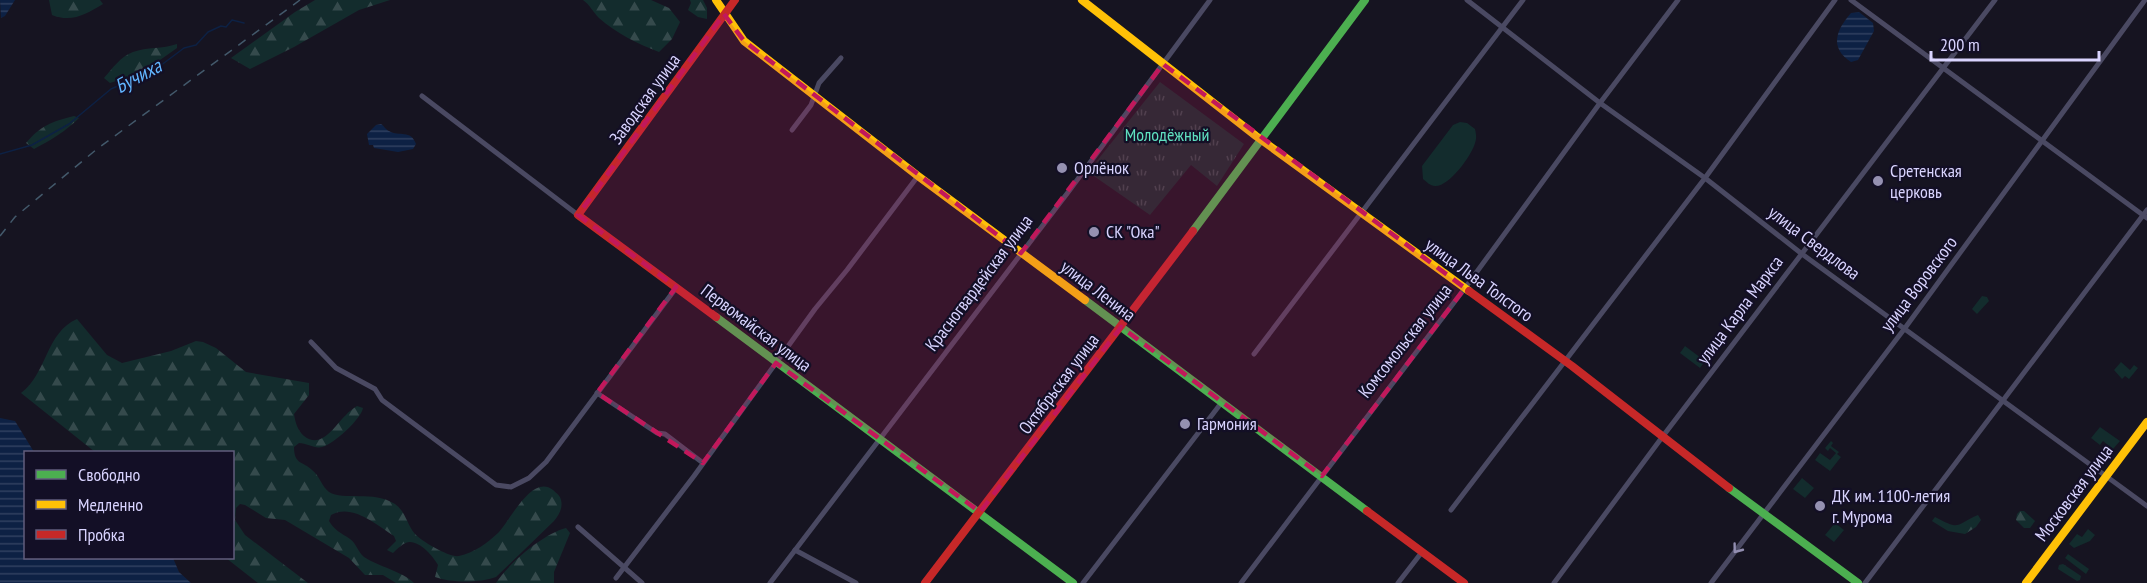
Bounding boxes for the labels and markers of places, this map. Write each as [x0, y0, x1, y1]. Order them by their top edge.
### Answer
place label: Орлёнок [1074, 156, 1129, 179]
place label: Сретенская церковь [1890, 159, 1962, 203]
marker: Орлёнок [1055, 161, 1069, 175]
marker: Сретенская церковь [1871, 174, 1885, 188]
place label: СК "Ока" [1106, 220, 1160, 243]
marker: СК "Ока" [1087, 225, 1101, 239]
place label: Гармония [1197, 412, 1257, 435]
marker: Гармония [1178, 417, 1192, 431]
place label: ДК им. 1100-летия г. Мурома [1832, 484, 1950, 528]
marker: ДК им. 1100-летия г. Мурома [1813, 499, 1827, 513]

